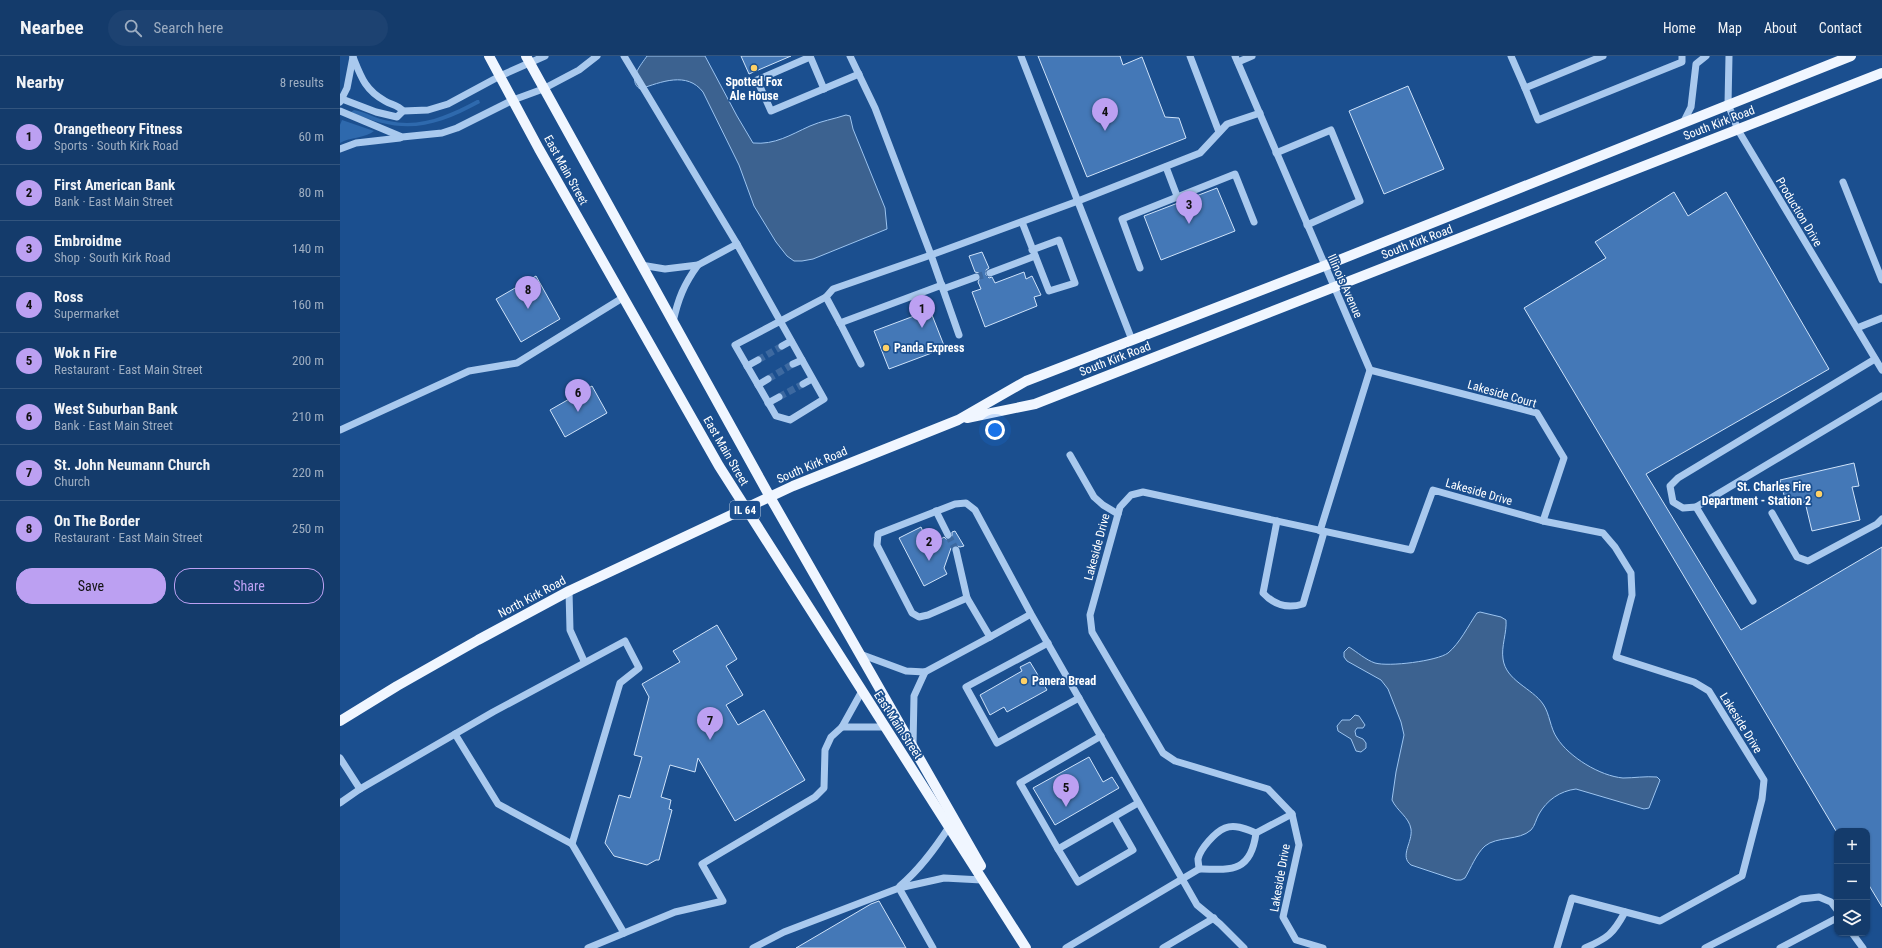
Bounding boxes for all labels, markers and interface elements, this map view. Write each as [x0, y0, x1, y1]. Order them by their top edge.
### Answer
search box [108, 10, 388, 46]
text: Nearbee [20, 16, 84, 39]
icon: search [122, 17, 144, 39]
text: Search here [154, 19, 223, 37]
text: Home [1663, 20, 1696, 36]
text: Map [1718, 20, 1742, 36]
text: About [1764, 20, 1797, 36]
text: Contact [1819, 20, 1862, 36]
marker: Spotted Fox Ale House [749, 63, 759, 73]
text: Nearby [16, 72, 64, 92]
text: 8 results [280, 75, 324, 90]
place label: Spotted Fox Ale House [725, 75, 783, 103]
pin: 4 [1092, 98, 1118, 131]
street label: South Kirk Road [1681, 103, 1757, 143]
text: Orangetheory Fitness [54, 120, 183, 138]
text: 1 [26, 129, 32, 144]
text: 60 m [298, 129, 324, 144]
street label: East Main Street [541, 133, 591, 208]
text: Sports · South Kirk Road [54, 138, 179, 153]
street label: Production Drive [1773, 175, 1825, 249]
text: First American Bank [54, 176, 175, 194]
text: 2 [26, 185, 32, 200]
text: 80 m [298, 185, 324, 200]
pin: 3 [1176, 191, 1202, 224]
text: Bank · East Main Street [54, 194, 173, 209]
street label: South Kirk Road [1379, 222, 1455, 262]
text: Embroidme [54, 232, 122, 250]
text: 3 [26, 241, 32, 256]
text: 140 m [292, 241, 324, 256]
text: Shop · South Kirk Road [54, 250, 171, 265]
street label: Illinois Avenue [1325, 252, 1366, 321]
pin: 8 [515, 276, 541, 309]
text: Ross [54, 288, 83, 306]
pin: 1 [909, 295, 935, 328]
text: 4 [26, 297, 32, 312]
text: 160 m [292, 297, 324, 312]
text: Supermarket [54, 306, 119, 321]
street label: South Kirk Road [1077, 339, 1153, 379]
place label: Panda Express [894, 341, 965, 355]
marker: Panda Express [881, 343, 891, 353]
text: Wok n Fire [54, 344, 117, 362]
text: 5 [26, 353, 32, 368]
text: 200 m [292, 353, 324, 368]
text: Restaurant · East Main Street [54, 362, 203, 377]
street label: Lakeside Court [1466, 377, 1539, 411]
pin: 6 [565, 379, 591, 412]
text: West Suburban Bank [54, 400, 178, 418]
text: 6 [26, 409, 32, 424]
text: 210 m [292, 409, 324, 424]
street label: East Main Street [701, 414, 752, 489]
text: Bank · East Main Street [54, 418, 173, 433]
your location [985, 420, 1005, 440]
street label: South Kirk Road [775, 444, 849, 486]
text: St. John Neumann Church [54, 456, 210, 474]
text: 7 [26, 465, 32, 480]
text: 220 m [292, 465, 324, 480]
text: Church [54, 474, 90, 489]
street label: Lakeside Drive [1444, 476, 1514, 508]
place label: St. Charles Fire Department - Station 2 [1702, 480, 1811, 508]
marker: St. Charles Fire Department - Station 2 [1814, 489, 1824, 499]
road number: IL 64 [730, 501, 760, 519]
text: On The Border [54, 512, 140, 530]
street label: Lakeside Drive [1081, 512, 1113, 582]
text: 8 [26, 521, 32, 536]
text: 250 m [292, 521, 324, 536]
pin: 2 [916, 528, 942, 561]
text: Restaurant · East Main Street [54, 530, 203, 545]
button: Save [16, 568, 166, 604]
button: Share [174, 568, 324, 604]
street label: North Kirk Road [496, 573, 568, 621]
place label: Panera Bread [1032, 674, 1096, 688]
marker: Panera Bread [1019, 676, 1029, 686]
street label: East Main Street [871, 689, 925, 762]
street label: Lakeside Drive [1717, 690, 1765, 756]
pin: 7 [697, 707, 723, 740]
pin: 5 [1053, 774, 1079, 807]
map controls [1834, 828, 1870, 936]
button: + [1834, 828, 1870, 864]
street label: Lakeside Drive [1267, 843, 1293, 913]
button: − [1834, 864, 1870, 900]
button: layers [1834, 900, 1870, 936]

